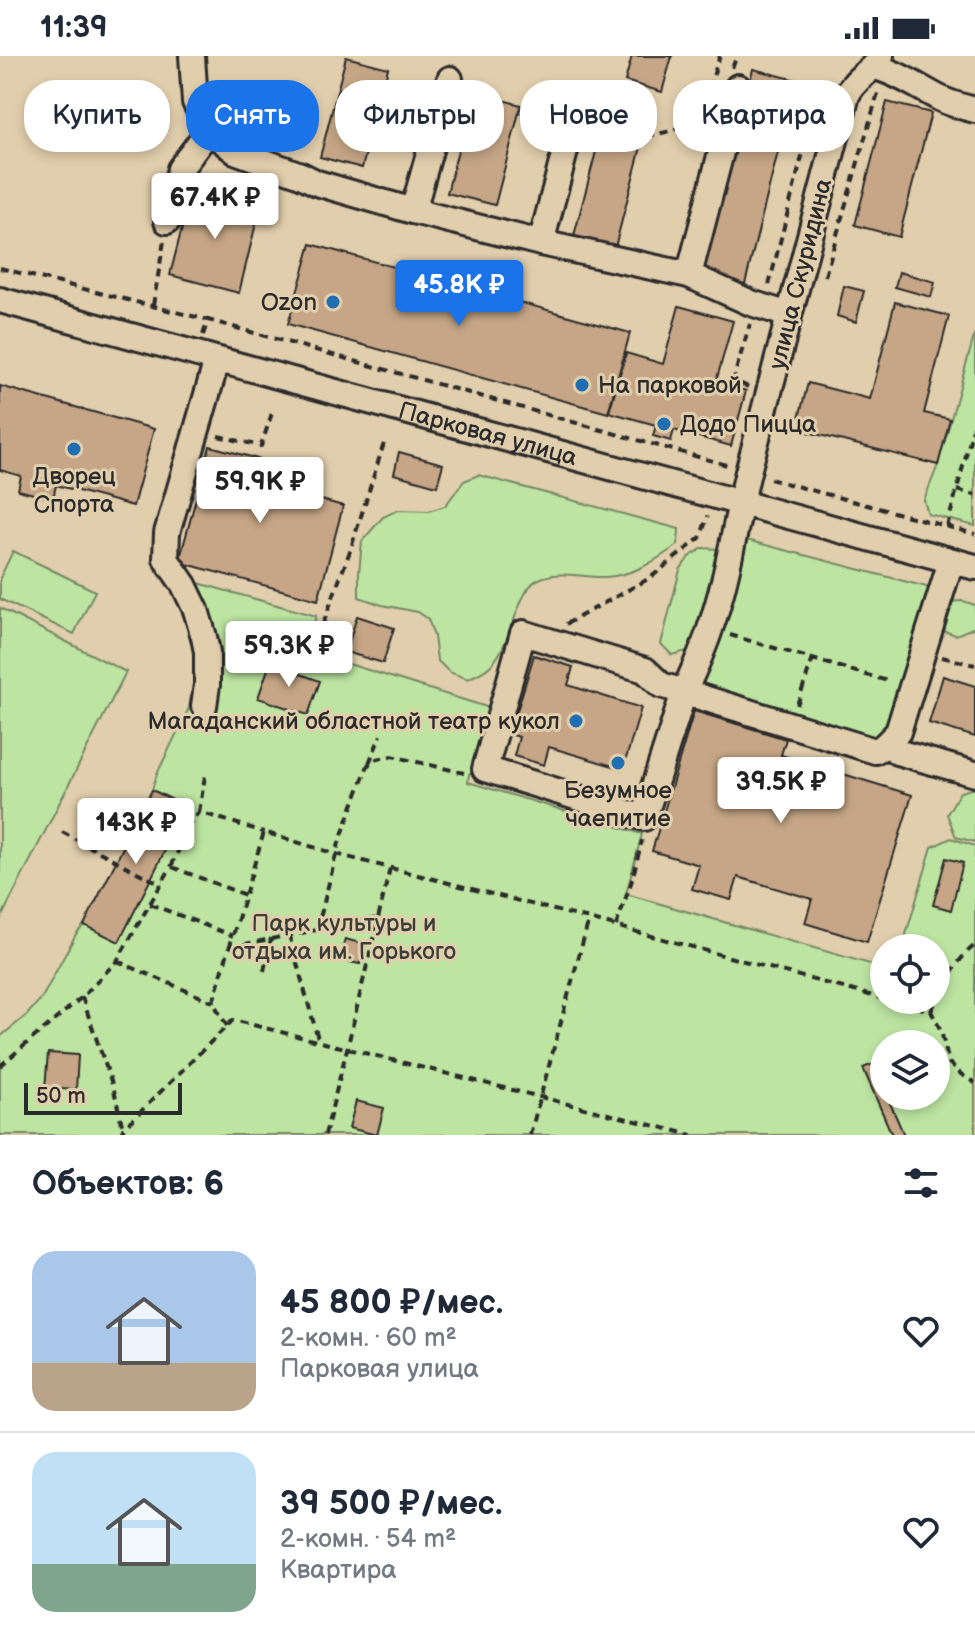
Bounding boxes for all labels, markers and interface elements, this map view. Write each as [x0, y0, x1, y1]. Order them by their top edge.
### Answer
text: 11:39 [40, 10, 108, 46]
chip: Купить [24, 80, 170, 152]
chip: Снять [186, 80, 319, 152]
chip: Фильтры [335, 80, 504, 152]
chip: Новое [520, 80, 657, 152]
chip: Квартира [673, 80, 854, 152]
pin: 67.4K ₽ [141, 173, 289, 241]
street label: улица Скуридина [763, 176, 838, 373]
text: 67.4K ₽ [170, 183, 260, 214]
pin: 45.8K ₽ [385, 260, 533, 328]
text: 45.8K ₽ [413, 270, 505, 301]
place label: Ozon [261, 288, 317, 317]
marker: Ozon [324, 293, 342, 311]
place label: На парковой [598, 371, 742, 400]
marker: На парковой [573, 376, 591, 394]
street label: Парковая улица [396, 396, 580, 472]
place label: Додо Пицца [680, 410, 816, 439]
marker: Додо Пицца [655, 415, 673, 433]
marker: Дворец Спорта [65, 440, 83, 458]
pin: 59.9K ₽ [186, 457, 334, 525]
place label: Дворец Спорта [32, 462, 116, 519]
text: 59.9K ₽ [214, 467, 306, 498]
pin: 59.3K ₽ [215, 621, 363, 689]
text: 59.3K ₽ [244, 631, 334, 662]
place label: Магаданский областной театр кукол [148, 707, 560, 736]
marker: Магаданский областной театр кукол [567, 712, 585, 730]
marker: Безумное чаепитие [609, 754, 627, 772]
pin: 39.5K ₽ [707, 757, 855, 825]
text: 39.5K ₽ [736, 767, 826, 798]
place label: Безумное чаепитие [564, 776, 672, 833]
pin: 143K ₽ [71, 798, 201, 866]
text: 143K ₽ [95, 808, 177, 839]
park label: Парк культуры и отдыха им. Горького [232, 909, 456, 966]
map controls [870, 934, 950, 1110]
button: locate [870, 934, 950, 1014]
button: layers [870, 1030, 950, 1110]
scale bar [24, 1079, 182, 1115]
text: 50 m [36, 1083, 86, 1110]
icon: filters [899, 1161, 943, 1205]
text: Объектов: 6 [32, 1163, 224, 1204]
text: 45 800 ₽/мес. [280, 1282, 503, 1323]
icon: home [96, 1283, 192, 1379]
icon: heart [899, 1309, 943, 1353]
text: 2-комн. · 60 m² [280, 1323, 457, 1354]
text: Парковая улица [280, 1354, 479, 1385]
text: 39 500 ₽/мес. [280, 1483, 502, 1524]
icon: home [96, 1484, 192, 1580]
icon: heart [899, 1510, 943, 1554]
text: 2-комн. · 54 m² [280, 1524, 456, 1555]
text: Квартира [280, 1555, 397, 1586]

